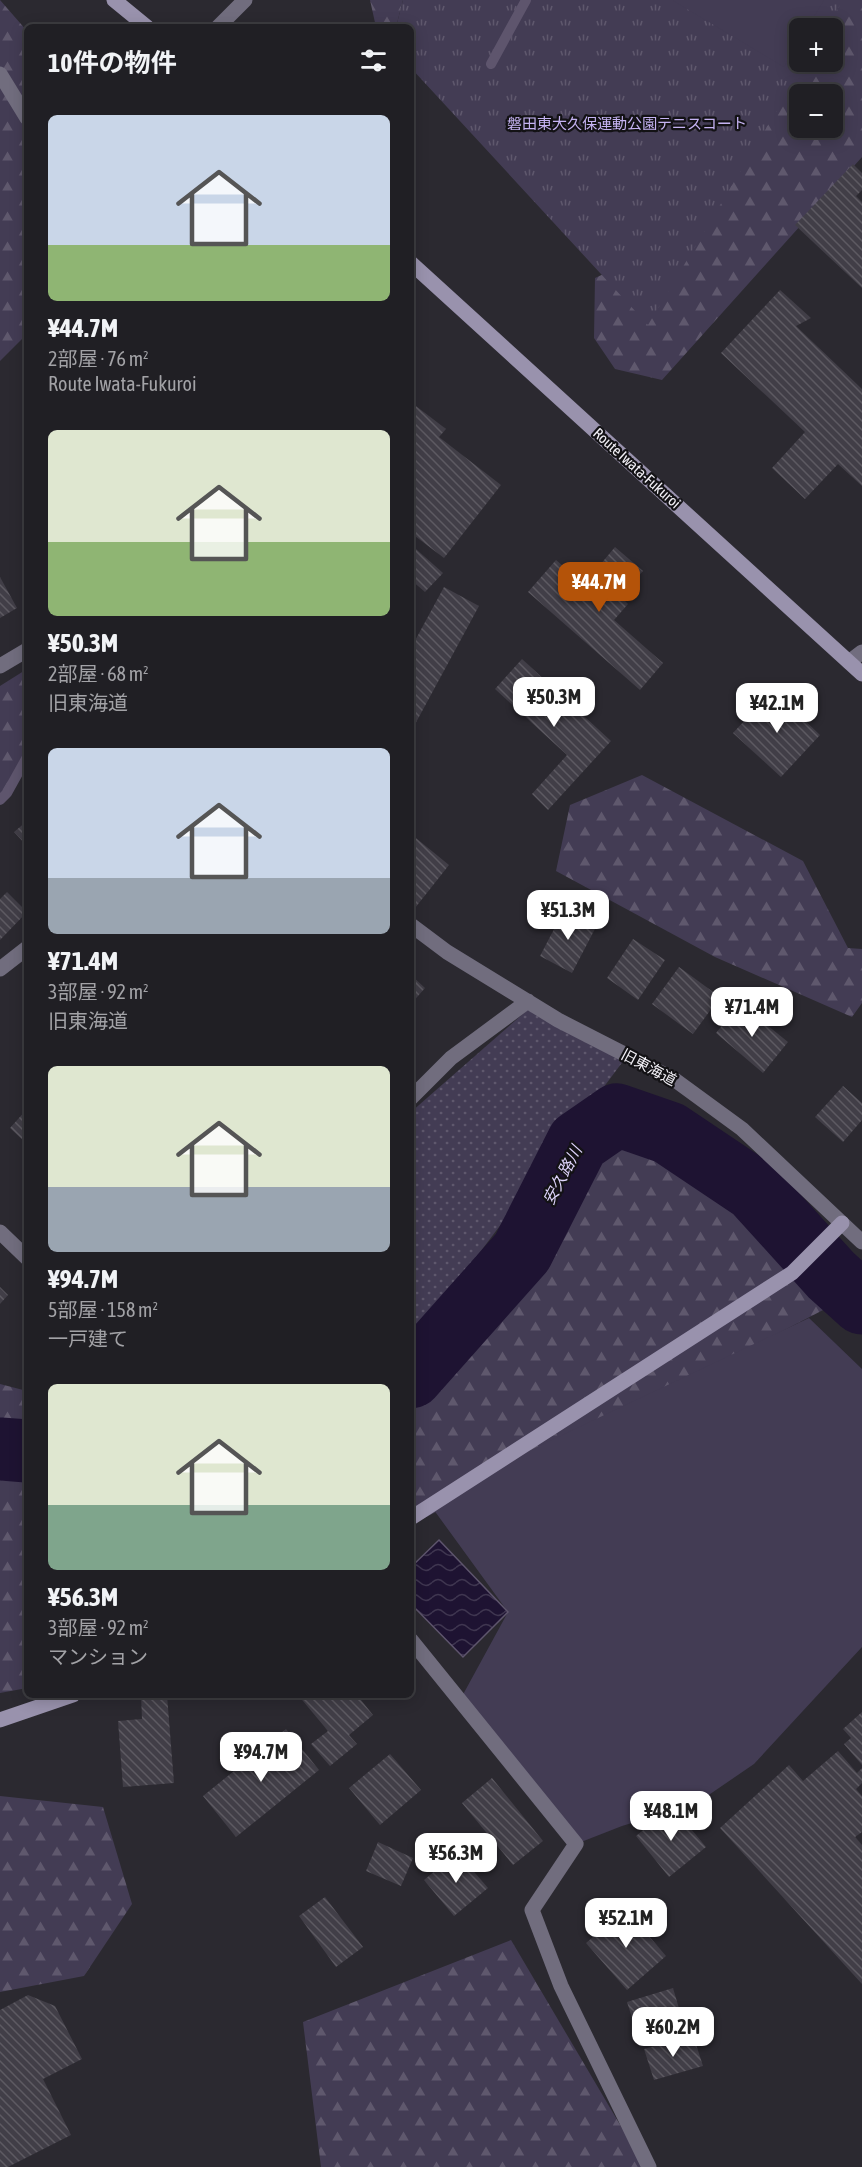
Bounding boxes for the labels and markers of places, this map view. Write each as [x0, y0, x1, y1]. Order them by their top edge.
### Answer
pin: ¥44.7M [550, 562, 648, 613]
pin: ¥50.3M [505, 677, 603, 728]
pin: ¥42.1M [728, 683, 826, 734]
pin: ¥51.3M [519, 890, 617, 941]
pin: ¥71.4M [703, 987, 801, 1038]
pin: ¥94.7M [212, 1732, 310, 1783]
pin: ¥48.1M [622, 1791, 720, 1842]
pin: ¥56.3M [407, 1833, 505, 1884]
pin: ¥52.1M [577, 1898, 675, 1949]
pin: ¥60.2M [624, 2007, 722, 2058]

